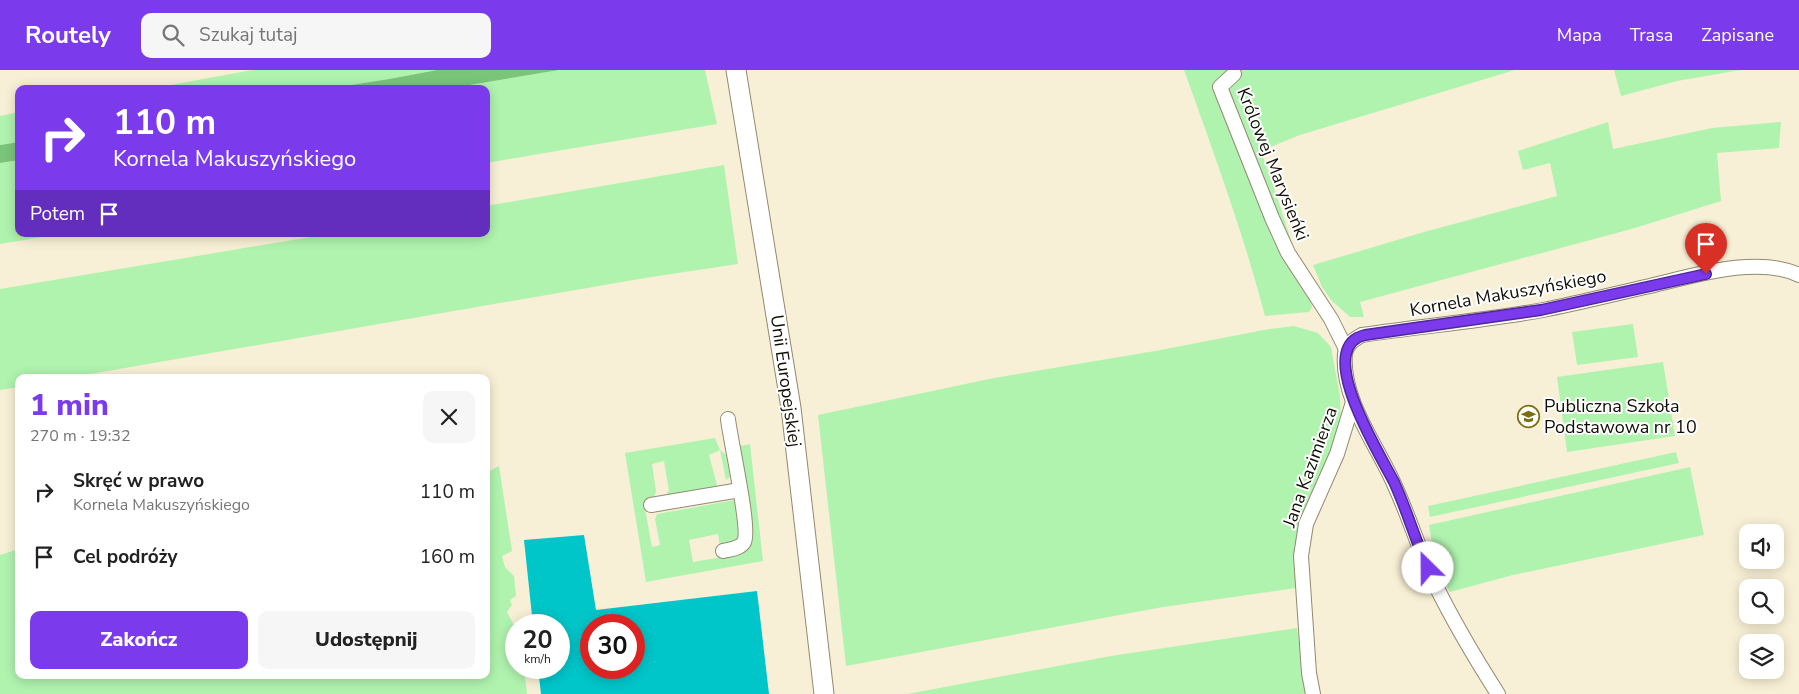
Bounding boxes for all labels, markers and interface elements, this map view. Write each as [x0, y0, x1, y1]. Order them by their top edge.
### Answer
search box [141, 13, 491, 58]
text: Routely [25, 19, 111, 51]
icon: search [159, 21, 187, 49]
text: Szukaj tutaj [199, 22, 297, 48]
text: Mapa [1557, 23, 1602, 47]
text: Trasa [1630, 23, 1673, 47]
text: Zapisane [1701, 23, 1774, 47]
street label: Królowej Marysieńki [1231, 84, 1315, 244]
text: 110 m [113, 99, 216, 146]
icon: right [30, 105, 95, 170]
text: Kornela Makuszyńskiego [113, 144, 356, 174]
icon: arrive [95, 200, 123, 228]
text: Potem [30, 201, 85, 227]
pin [1685, 223, 1727, 274]
icon: arrive [1692, 230, 1720, 258]
street label: Kornela Makuszyńskiego [1408, 264, 1608, 322]
street label: Unii Europejskiej [765, 313, 807, 449]
text: 1 min [30, 385, 109, 426]
button: close [423, 391, 475, 443]
place label: Publiczna Szkoła Podstawowa nr 10 [1544, 394, 1697, 439]
street label: Jana Kazimierza [1277, 403, 1343, 531]
school or university icon: Publiczna Szkoła Podstawowa nr 10 [1516, 404, 1540, 428]
text: 270 m · 19:32 [30, 425, 131, 447]
text: Skręć w prawo [73, 468, 204, 494]
icon: right [30, 478, 58, 506]
text: 110 m [420, 479, 475, 505]
text: Kornela Makuszyńskiego [73, 494, 250, 516]
map controls [1739, 524, 1784, 679]
button: sound [1739, 524, 1784, 569]
position arrow [1401, 541, 1453, 593]
icon: arrive [30, 543, 58, 571]
text: Cel podróży [73, 544, 177, 570]
text: 160 m [420, 544, 475, 570]
button: search [1739, 579, 1784, 624]
button: Zakończ [30, 611, 248, 669]
button: Udostępnij [258, 611, 475, 669]
speed limit sign: 30 [580, 614, 645, 679]
text: 20 [522, 623, 553, 657]
button: layers [1739, 634, 1784, 679]
text: km/h [524, 651, 551, 667]

